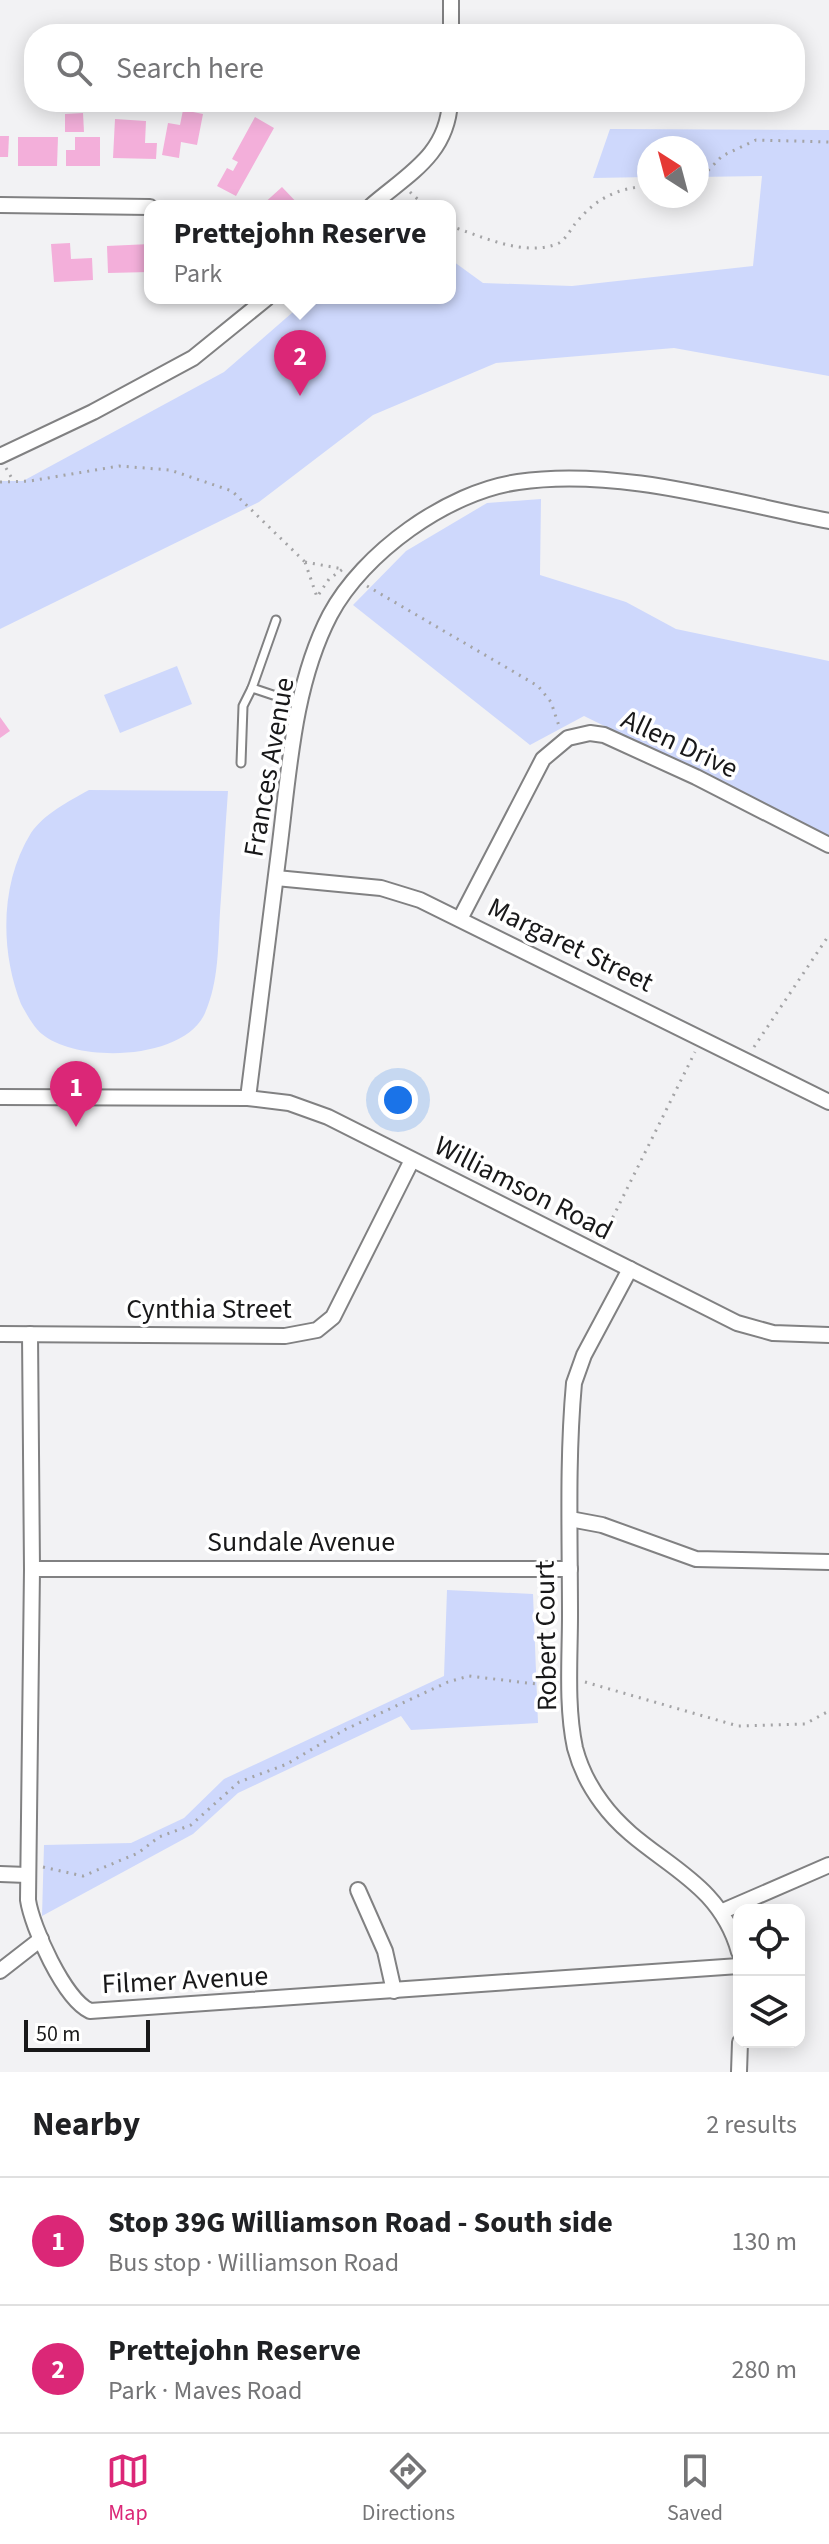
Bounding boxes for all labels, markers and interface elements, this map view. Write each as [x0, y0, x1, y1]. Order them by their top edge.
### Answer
search box [24, 24, 805, 112]
icon: search [52, 46, 96, 90]
text: Search here [116, 47, 264, 90]
north arrow [637, 136, 709, 208]
popup [144, 200, 456, 304]
text: Prettejohn Reserve [173, 212, 427, 255]
text: Park [173, 255, 222, 292]
pin: 2 [274, 330, 326, 396]
street label: Frances Avenue [234, 674, 304, 860]
street label: Allen Drive [614, 699, 745, 788]
street label: Margaret Street [481, 887, 661, 1003]
pin: 1 [50, 1061, 102, 1127]
your location [378, 1080, 418, 1120]
street label: Williamson Road [427, 1126, 620, 1250]
street label: Cynthia Street [126, 1289, 292, 1329]
street label: Sundale Avenue [207, 1522, 395, 1562]
street label: Robert Court [525, 1560, 567, 1712]
map controls [733, 1904, 805, 2048]
button: locate [733, 1904, 805, 1976]
street label: Filmer Avenue [101, 1956, 269, 2004]
button: layers [733, 1976, 805, 2048]
scale bar [24, 2016, 150, 2052]
text: 50 m [36, 2018, 81, 2050]
text: Nearby [32, 2100, 140, 2149]
text: 2 results [706, 2106, 797, 2143]
text: Stop 39G Williamson Road - South side [108, 2201, 613, 2244]
text: 1 [51, 2223, 65, 2260]
text: 130 m [731, 2223, 797, 2260]
text: Bus stop · Williamson Road [108, 2244, 399, 2281]
text: Prettejohn Reserve [108, 2329, 361, 2372]
text: 2 [51, 2351, 65, 2388]
text: 280 m [731, 2351, 797, 2388]
text: Park · Maves Road [108, 2372, 302, 2409]
tab: Map [106, 2449, 150, 2529]
tab: Directions [362, 2449, 455, 2529]
tab: Saved [667, 2449, 723, 2529]

